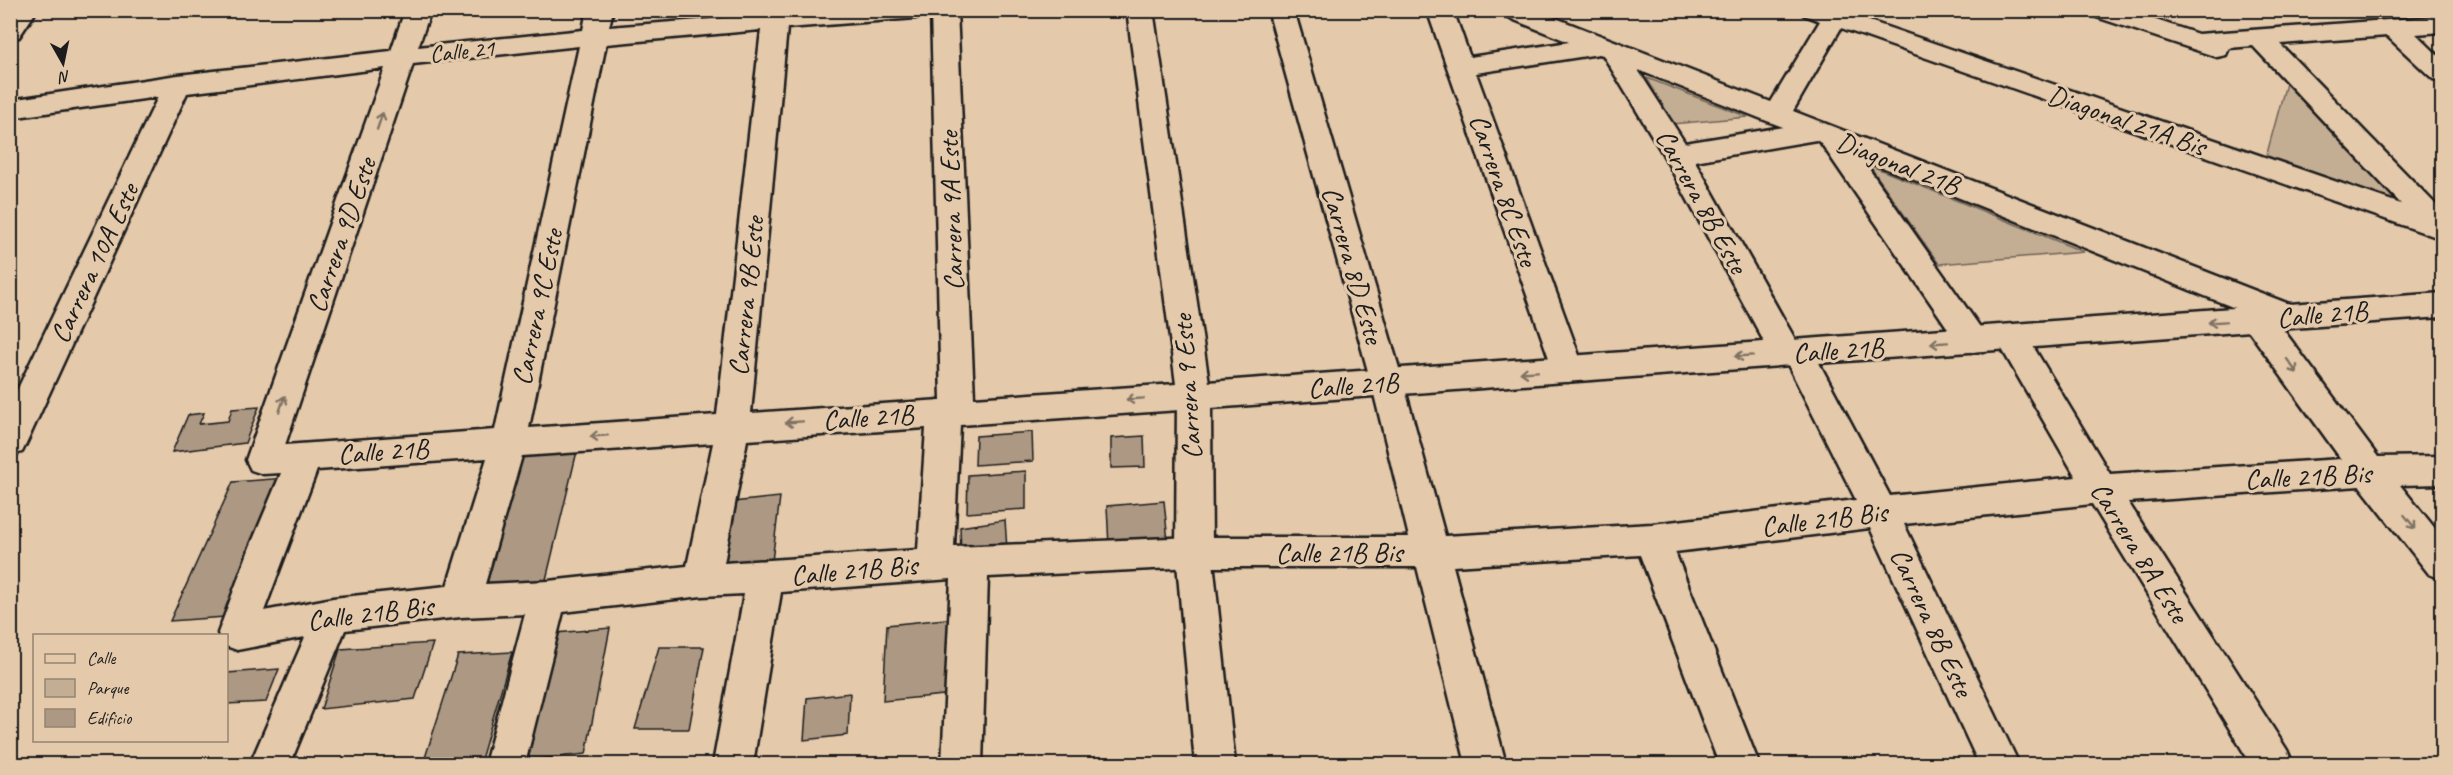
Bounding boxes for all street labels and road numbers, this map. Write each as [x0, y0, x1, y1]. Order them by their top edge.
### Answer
street label: Calle 21 [428, 33, 497, 69]
street label: Diagonal 21A Bis [2043, 77, 2213, 164]
street label: Carrera 8C Este [1462, 109, 1547, 272]
street label: Carrera 8B Este [1648, 123, 1757, 281]
street label: Diagonal 21B [1832, 124, 1967, 203]
street label: Carrera 9A Este [931, 129, 971, 291]
street label: Carrera 9D Este [298, 151, 384, 317]
street label: Carrera 10A Este [42, 176, 147, 348]
street label: Carrera 8D Este [1314, 183, 1393, 349]
street label: Carrera 9B Este [720, 213, 772, 377]
street label: Carrera 9C Este [503, 224, 571, 388]
street label: Calle 21B [2275, 292, 2371, 335]
street label: Carrera 9 Este [1164, 311, 1210, 461]
street label: Calle 21B [1792, 329, 1887, 371]
street label: Calle 21B [1307, 364, 1402, 406]
street label: Calle 21B [822, 396, 917, 438]
street label: Calle 21B [337, 430, 432, 472]
street label: Calle 21B Bis [2244, 455, 2374, 497]
street label: Carrera 8A Este [2083, 475, 2198, 630]
street label: Calle 21B Bis [1759, 494, 1891, 544]
street label: Calle 21B Bis [1276, 535, 1405, 570]
street label: Carrera 8B Este [1882, 542, 1982, 703]
street label: Calle 21B Bis [789, 547, 921, 593]
street label: Calle 21B Bis [305, 588, 437, 638]

